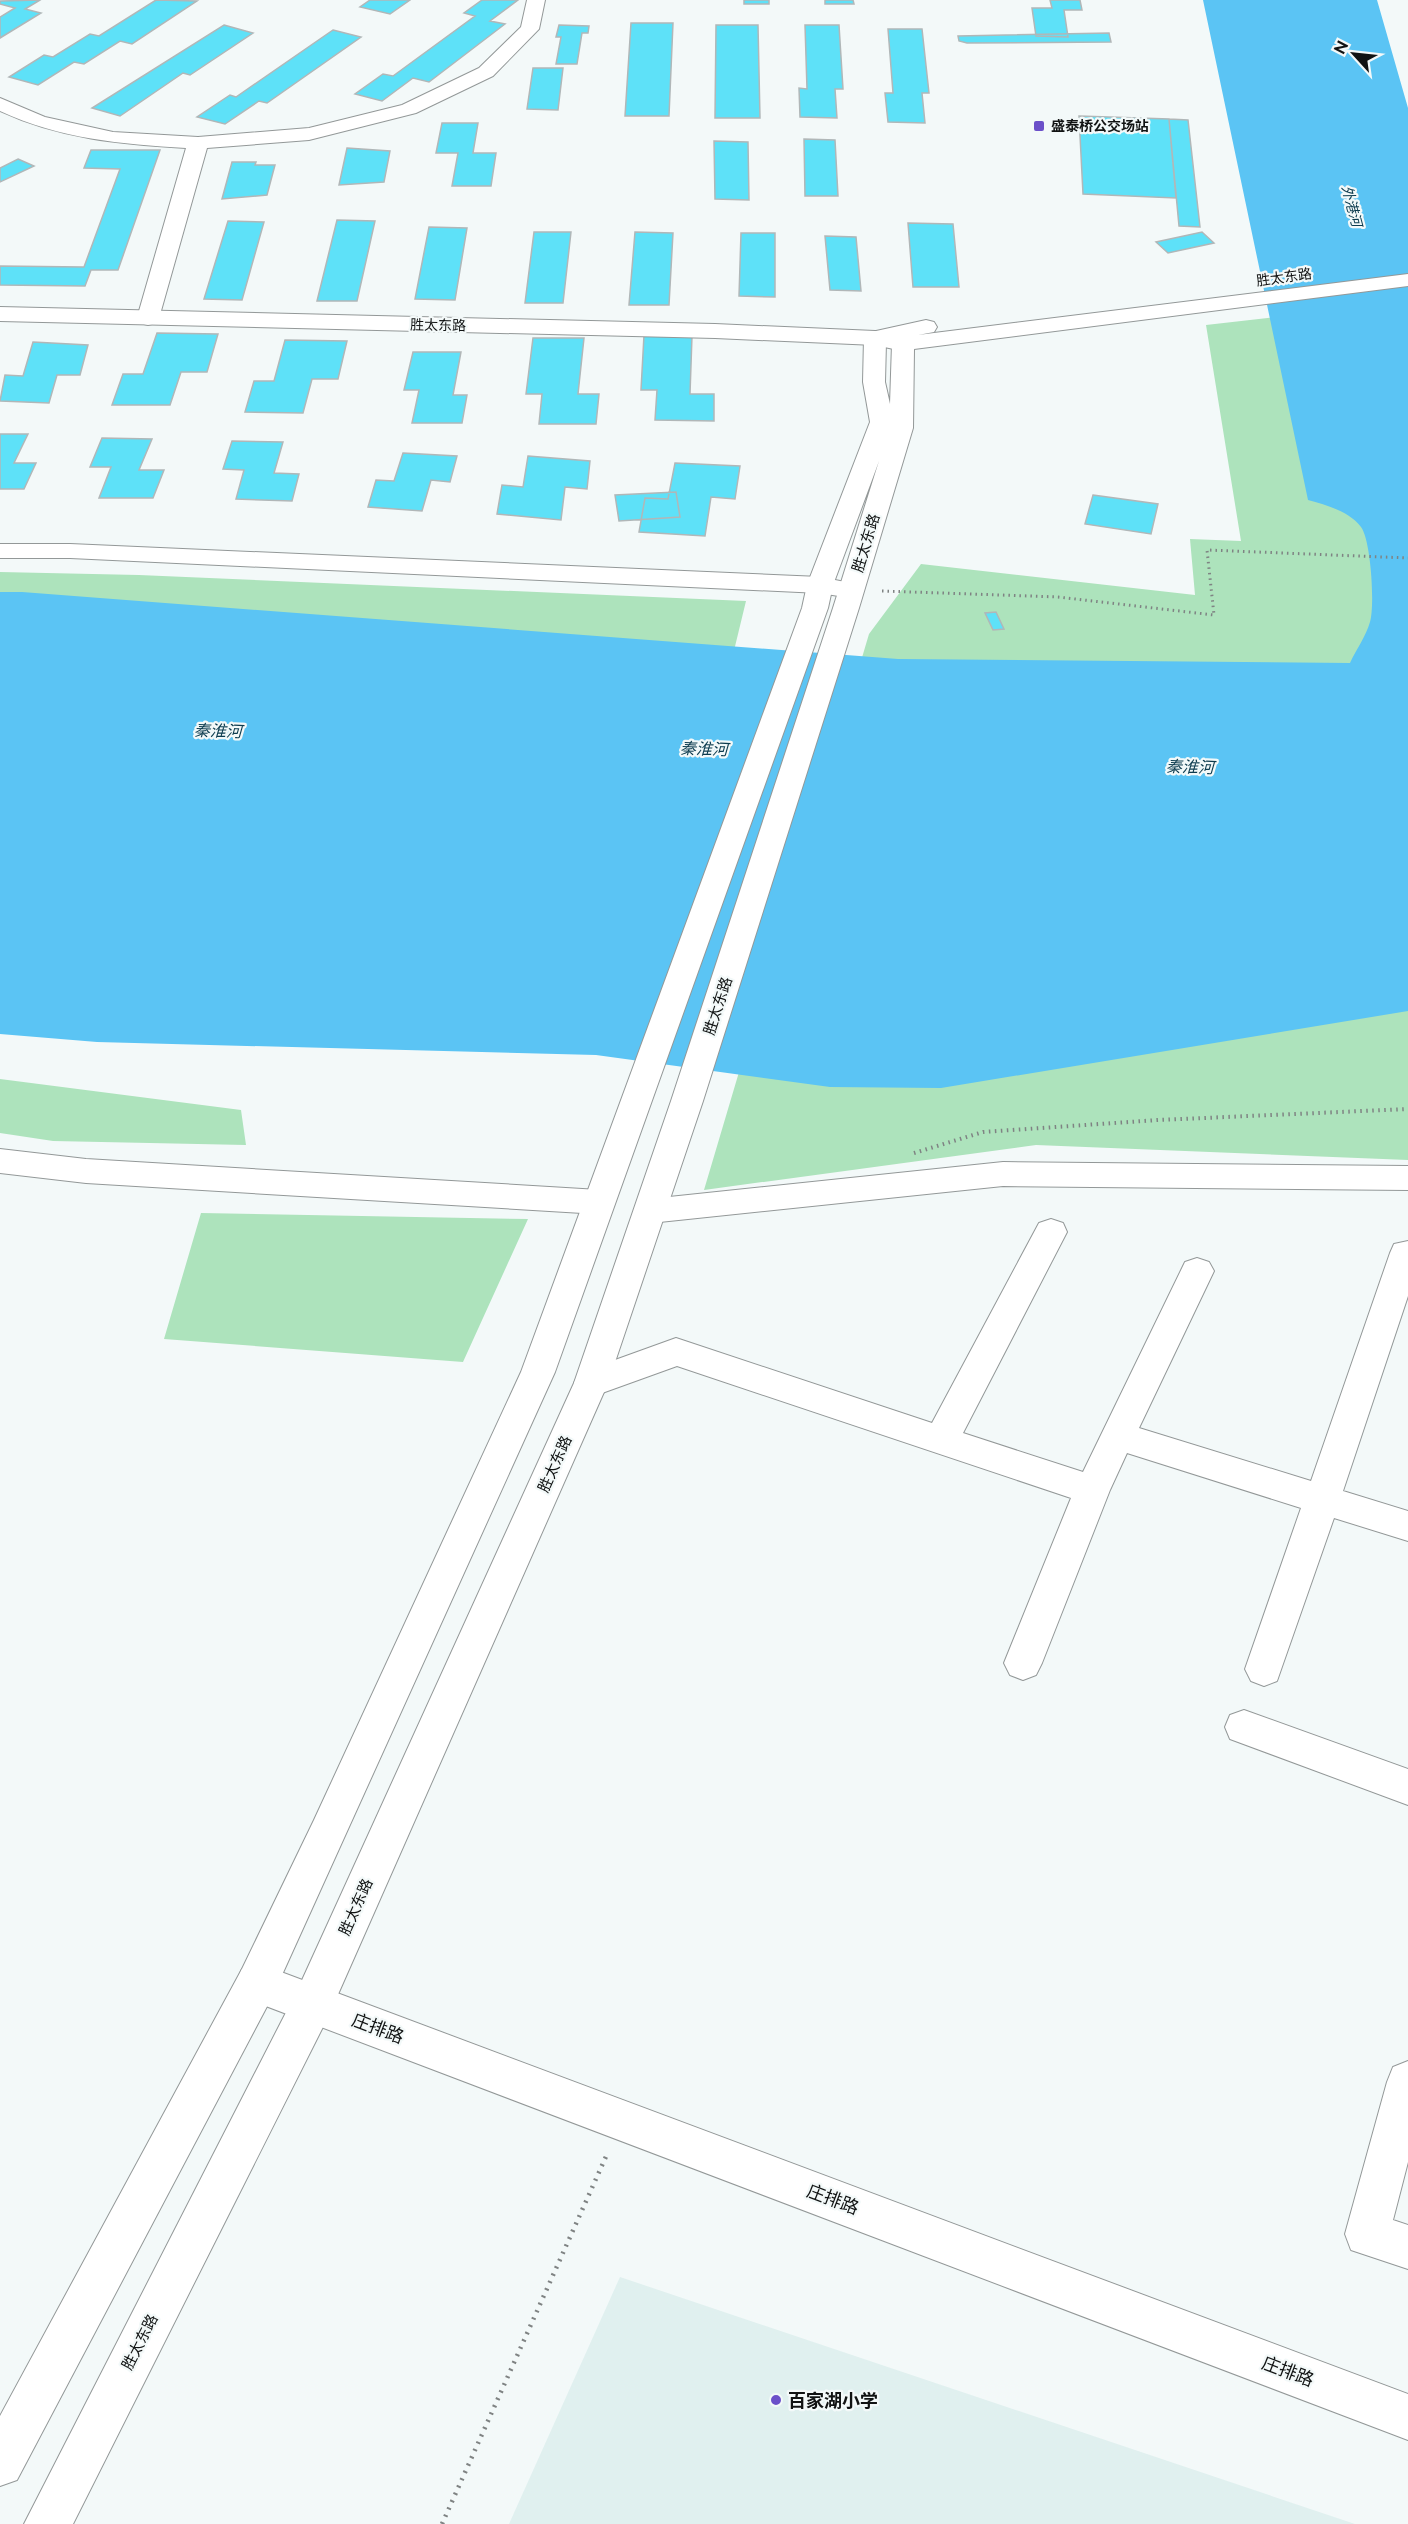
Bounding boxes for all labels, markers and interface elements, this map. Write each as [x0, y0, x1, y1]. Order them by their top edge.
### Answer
north arrow [1324, 24, 1384, 84]
text: N [1330, 38, 1352, 57]
place label: 盛泰桥公交场站 [1051, 118, 1149, 134]
marker: 盛泰桥公交场站 [1032, 119, 1046, 133]
water label: 外港河 [1339, 184, 1366, 231]
street label: 胜太东路 [1255, 265, 1313, 289]
street label: 胜太东路 [410, 317, 466, 333]
street label: 胜太东路 [849, 512, 883, 574]
water label: 秦淮河 [194, 721, 245, 741]
water label: 秦淮河 [680, 739, 731, 759]
water label: 秦淮河 [1166, 757, 1217, 777]
street label: 胜太东路 [700, 975, 736, 1037]
street label: 胜太东路 [535, 1433, 575, 1495]
street label: 胜太东路 [336, 1876, 376, 1938]
street label: 庄排路 [349, 2009, 407, 2047]
street label: 庄排路 [804, 2180, 862, 2218]
street label: 胜太东路 [118, 2311, 162, 2373]
street label: 庄排路 [1259, 2352, 1317, 2390]
place label: 百家湖小学 [788, 2390, 878, 2411]
marker: 百家湖小学 [769, 2393, 783, 2407]

